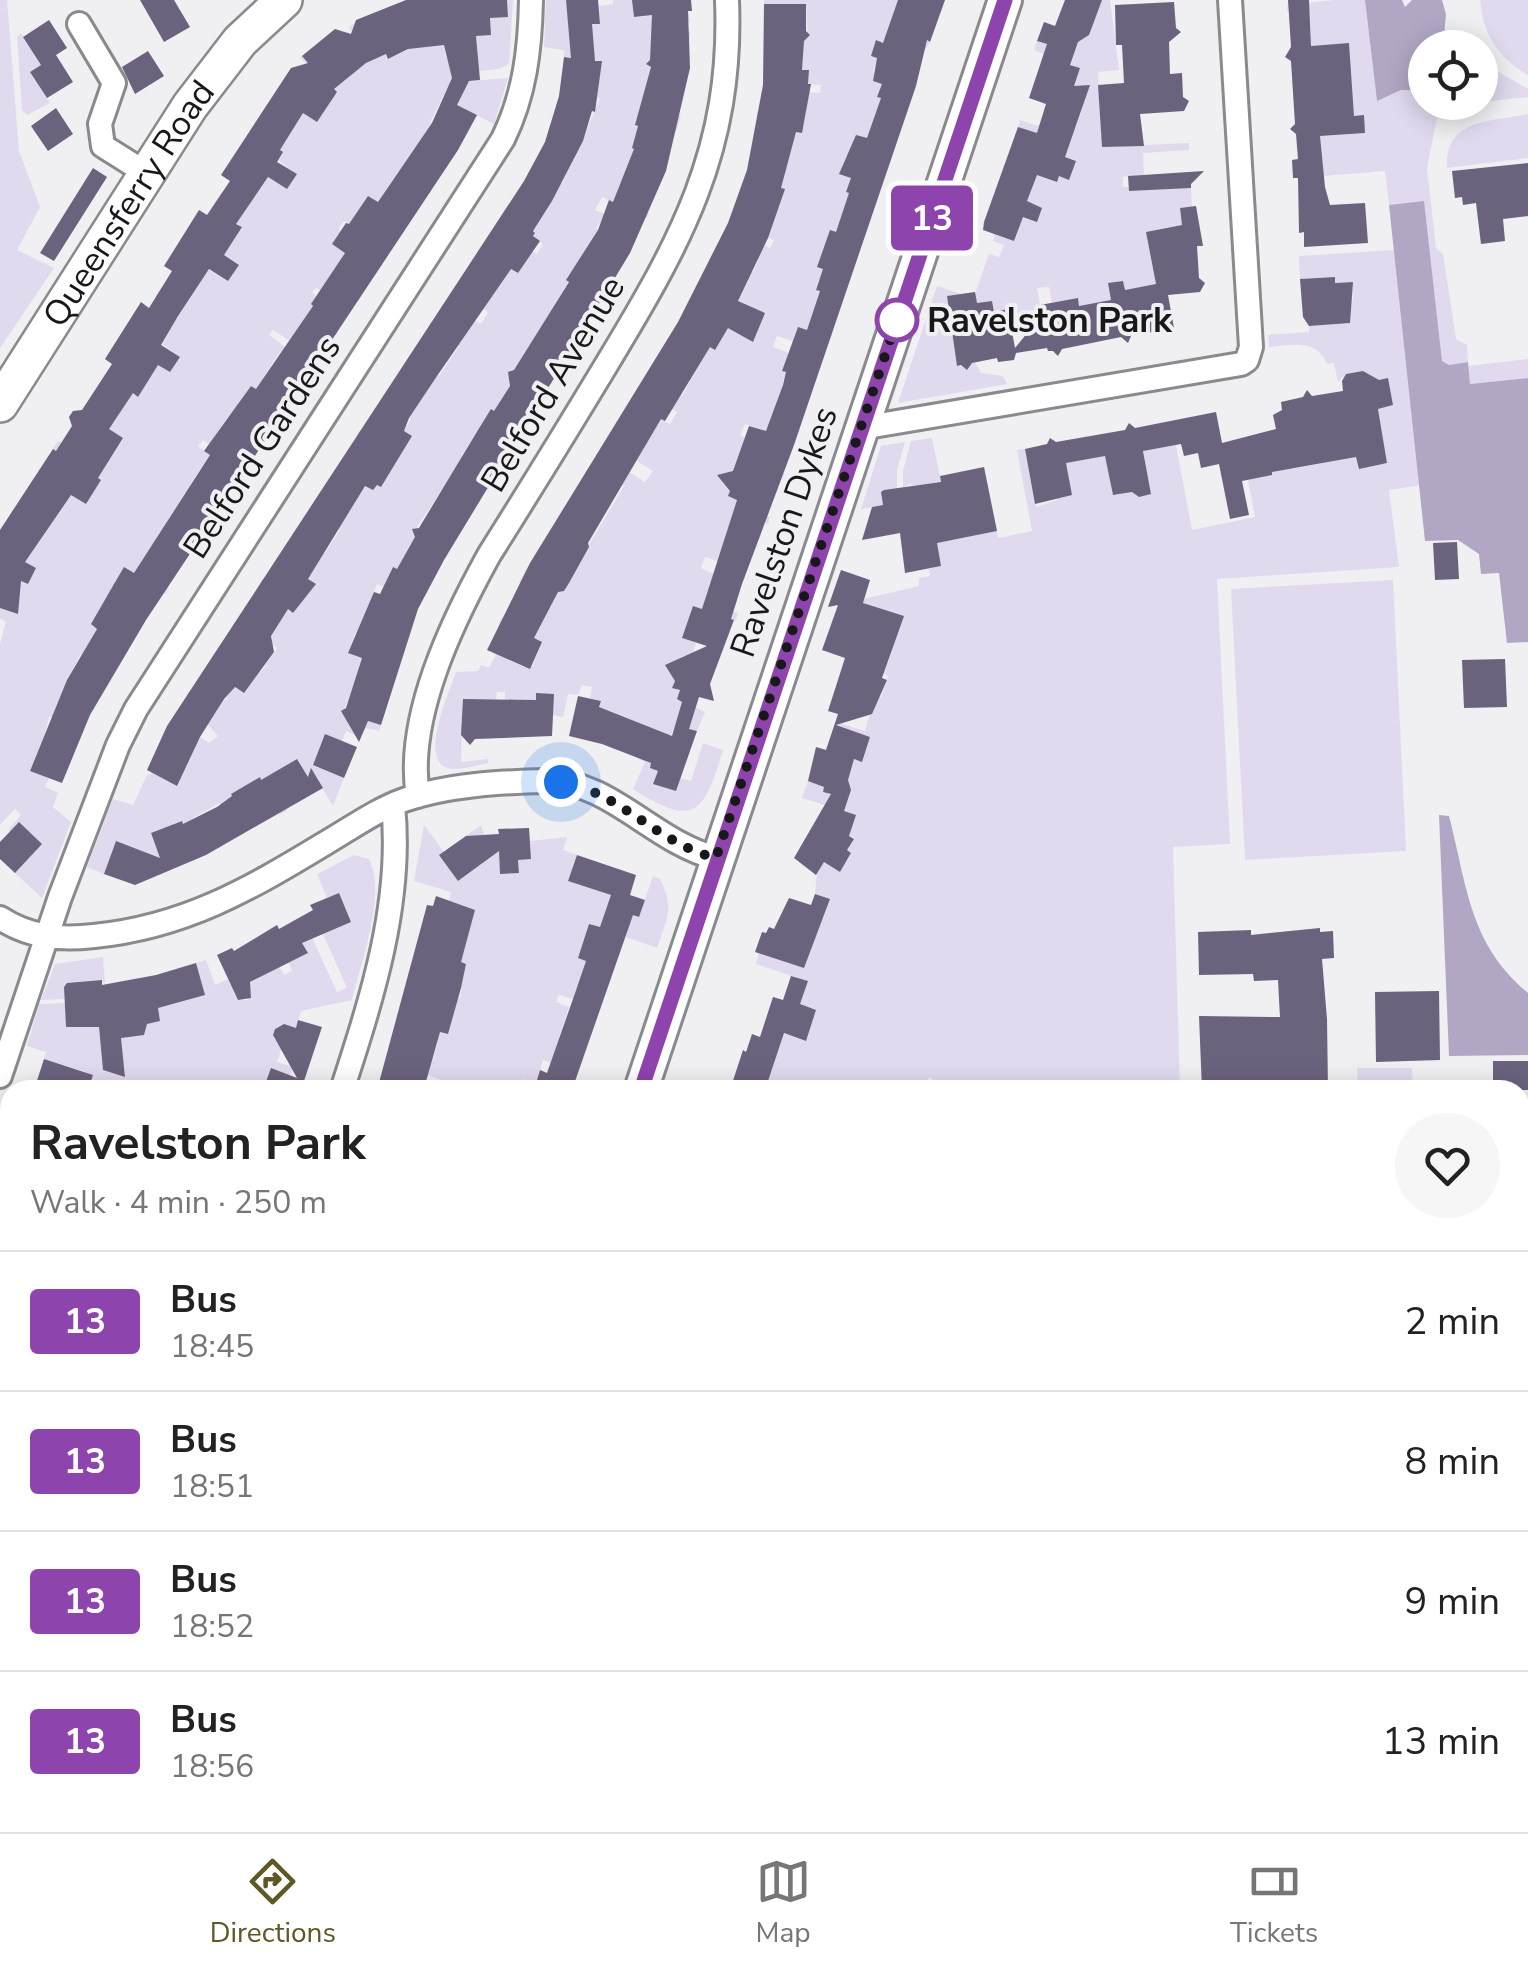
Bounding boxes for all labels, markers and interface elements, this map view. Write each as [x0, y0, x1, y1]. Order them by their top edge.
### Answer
map controls [1408, 30, 1498, 120]
button: locate [1408, 30, 1498, 120]
street label: Queensferry Road [32, 70, 225, 336]
line badge: 13 [887, 186, 977, 250]
text: 13 [911, 195, 953, 242]
street label: Belford Avenue [470, 267, 636, 501]
place label: Ravelston Park [927, 297, 1173, 344]
marker: Ravelston Park [876, 299, 918, 341]
street label: Belford Gardens [172, 327, 352, 567]
street label: Ravelston Dykes [719, 401, 849, 663]
your location [536, 757, 586, 807]
text: Ravelston Park [30, 1110, 366, 1176]
button: heart [1395, 1113, 1500, 1218]
text: Walk · 4 min · 250 m [30, 1181, 327, 1224]
text: Bus [170, 1274, 237, 1325]
text: 2 min [1405, 1296, 1500, 1347]
text: 13 [64, 1298, 106, 1345]
text: 18:45 [170, 1325, 254, 1368]
text: Bus [170, 1414, 237, 1465]
text: 8 min [1405, 1436, 1500, 1487]
text: 13 [64, 1438, 106, 1485]
text: 18:51 [170, 1465, 254, 1508]
text: Bus [170, 1554, 237, 1605]
text: 9 min [1405, 1576, 1500, 1627]
text: 13 [64, 1578, 106, 1625]
text: 18:52 [170, 1605, 254, 1648]
text: Bus [170, 1694, 237, 1745]
text: 13 min [1382, 1716, 1500, 1767]
text: 13 [64, 1718, 106, 1765]
text: 18:56 [170, 1745, 254, 1788]
tab: Directions [210, 1854, 336, 1952]
tab: Map [755, 1854, 811, 1952]
tab: Tickets [1230, 1854, 1318, 1952]

